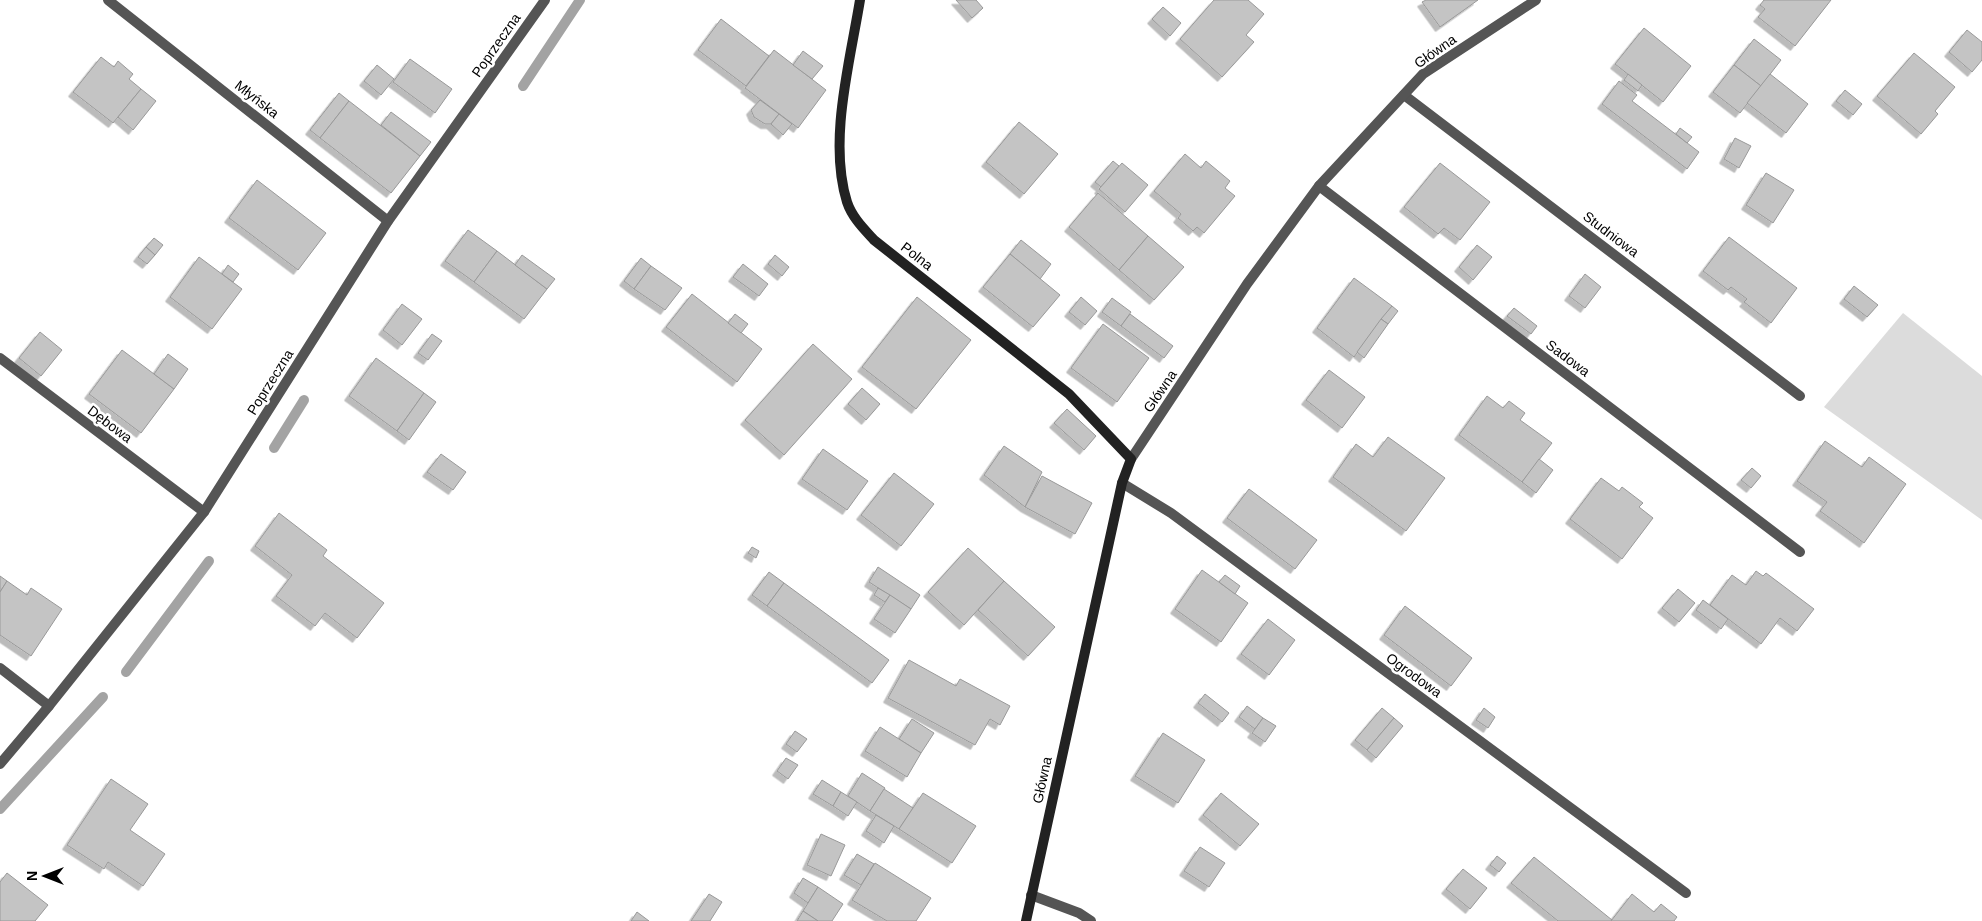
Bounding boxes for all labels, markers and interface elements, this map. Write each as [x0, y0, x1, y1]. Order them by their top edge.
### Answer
street label: Poprzeczna [468, 10, 524, 80]
street label: Główna [1411, 31, 1459, 71]
street label: Młyńska [232, 77, 282, 121]
street label: Studniowa [1580, 208, 1642, 260]
street label: Polna [898, 239, 936, 273]
street label: Sadowa [1543, 336, 1593, 380]
street label: Poprzeczna [244, 346, 296, 418]
street label: Główna [1140, 367, 1180, 415]
street label: Dębowa [85, 402, 135, 446]
street label: Ogrodowa [1383, 650, 1445, 701]
street label: Główna [1029, 755, 1055, 805]
north arrow [20, 851, 70, 901]
text: N [24, 871, 40, 881]

